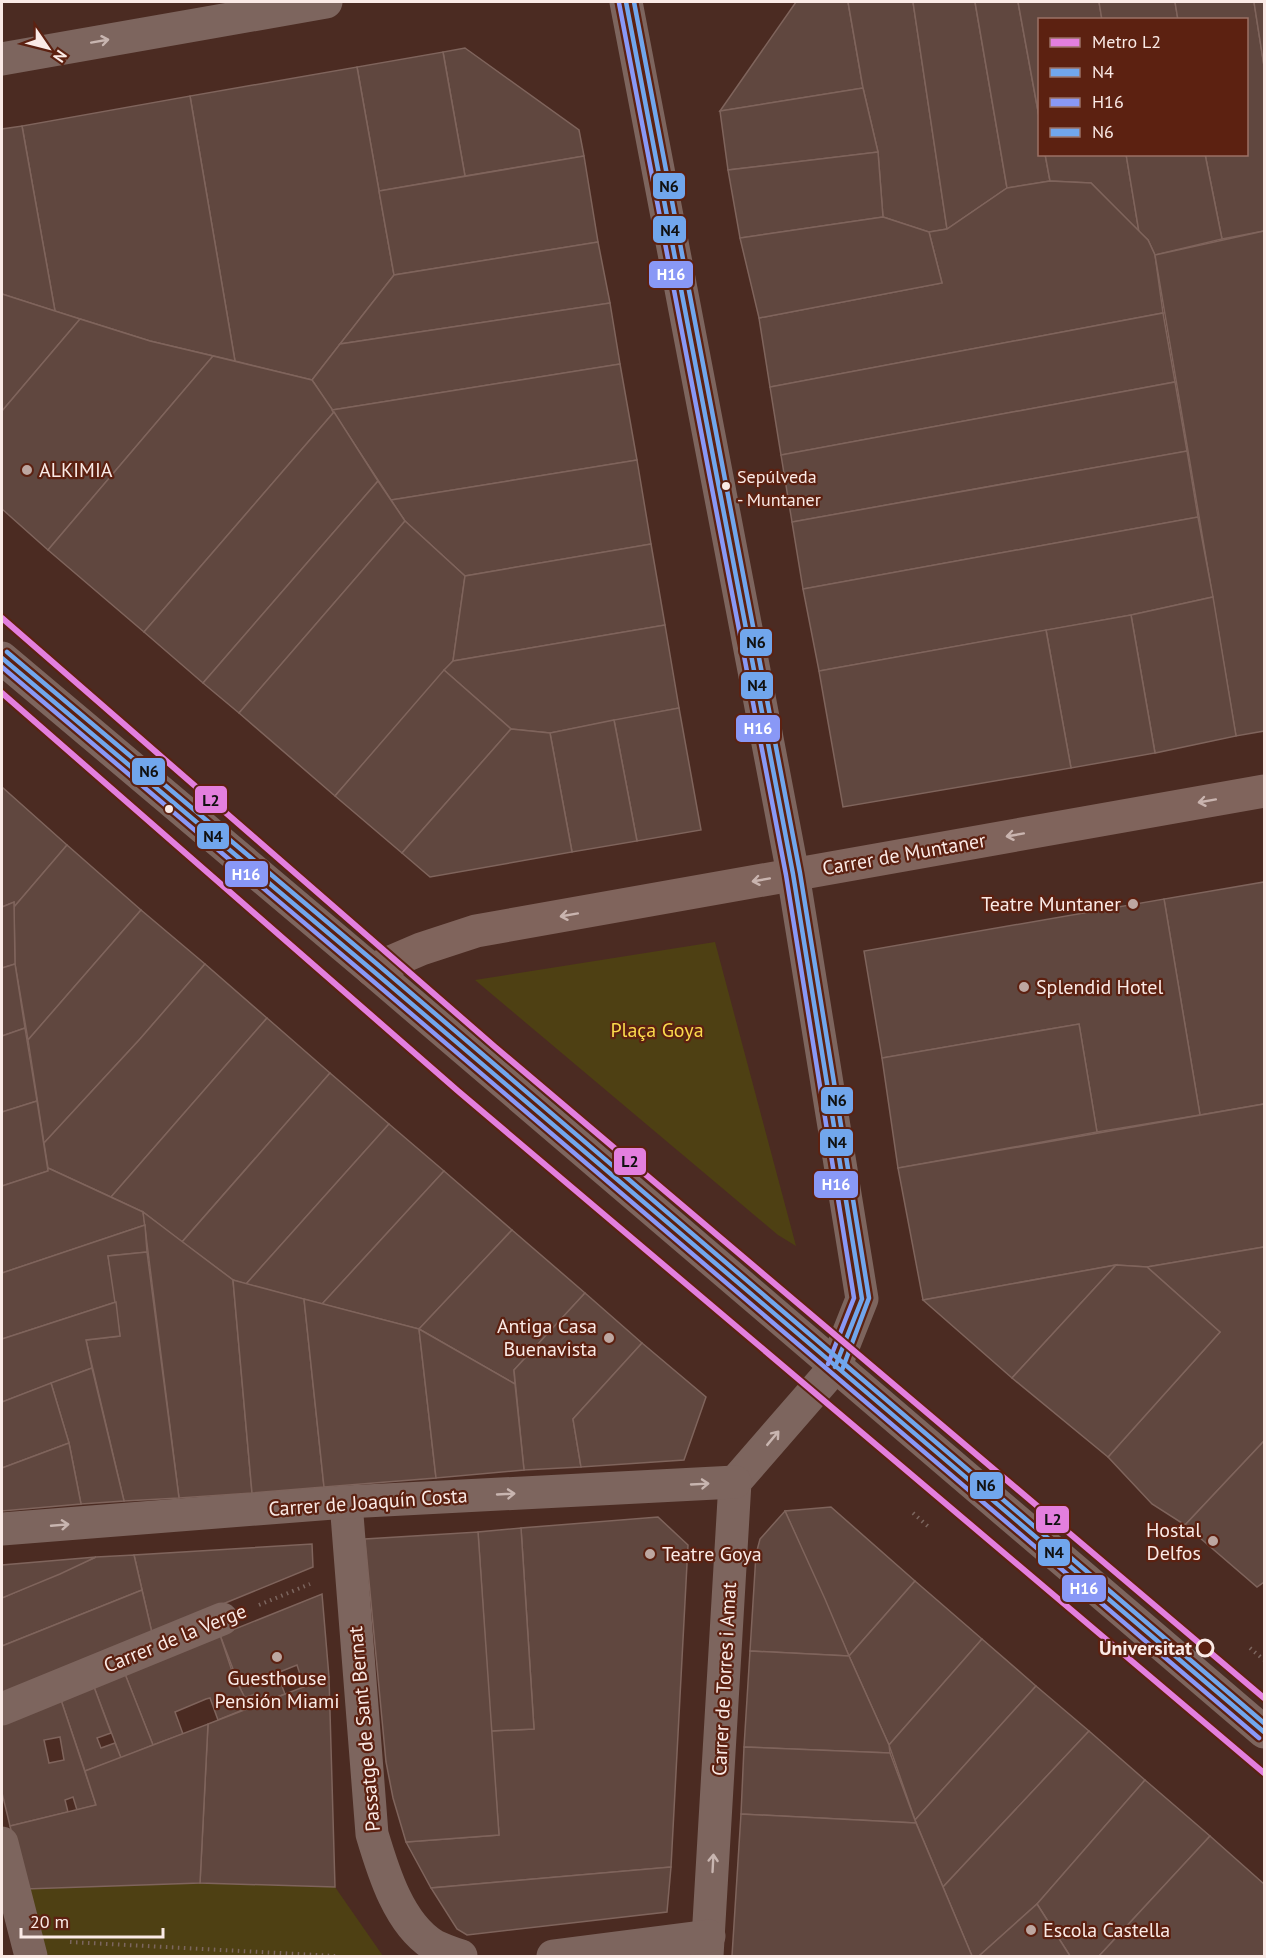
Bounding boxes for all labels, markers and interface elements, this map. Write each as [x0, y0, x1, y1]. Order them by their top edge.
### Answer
north arrow [18, 18, 78, 78]
legend [1038, 18, 1248, 156]
text: Metro L2 [1092, 30, 1161, 53]
one-way arrow [90, 35, 110, 46]
text: N [49, 47, 71, 67]
text: N4 [1092, 60, 1114, 83]
text: H16 [1092, 90, 1124, 113]
text: N6 [1092, 120, 1114, 143]
line badge: N6 [652, 172, 686, 200]
text: N6 [659, 176, 679, 196]
line badge: N4 [652, 215, 687, 244]
text: N4 [660, 220, 680, 240]
line badge: H16 [648, 260, 694, 289]
text: H16 [657, 264, 685, 284]
place label: ALKIMIA [39, 457, 113, 483]
marker: ALKIMIA [20, 463, 34, 477]
place label: Sepúlveda - Muntaner [737, 465, 821, 511]
marker: Sepúlveda - Muntaner [720, 480, 732, 492]
line badge: N6 [739, 628, 773, 657]
text: N6 [746, 632, 766, 652]
line badge: N4 [740, 671, 774, 700]
text: N4 [747, 675, 767, 695]
line badge: H16 [735, 714, 781, 743]
text: H16 [744, 718, 772, 738]
line badge: N6 [131, 757, 166, 786]
text: N6 [139, 761, 159, 781]
line badge: L2 [194, 785, 228, 814]
text: L2 [202, 790, 220, 810]
one-way arrow [1198, 796, 1217, 807]
unlabelled marker [163, 803, 175, 815]
line badge: N4 [196, 822, 230, 850]
text: N4 [203, 826, 223, 846]
street label: Carrer de Muntaner [820, 827, 988, 881]
one-way arrow [1005, 829, 1025, 840]
line badge: H16 [224, 860, 269, 888]
text: H16 [232, 864, 260, 884]
one-way arrow [751, 874, 771, 885]
place label: Teatre Muntaner [981, 891, 1121, 917]
marker: Teatre Muntaner [1126, 897, 1140, 911]
one-way arrow [560, 910, 579, 921]
place label: Splendid Hotel [1036, 974, 1163, 1000]
marker: Splendid Hotel [1017, 980, 1031, 994]
park label: Plaça Goya [610, 1017, 704, 1043]
line badge: N6 [820, 1086, 854, 1115]
text: N6 [827, 1090, 847, 1110]
line badge: N4 [819, 1128, 854, 1157]
text: N4 [827, 1132, 847, 1152]
line badge: L2 [613, 1147, 647, 1176]
text: L2 [621, 1151, 639, 1171]
line badge: H16 [813, 1170, 859, 1199]
text: H16 [822, 1174, 850, 1194]
place label: Antiga Casa Buenavista [497, 1313, 597, 1362]
marker: Antiga Casa Buenavista [602, 1331, 616, 1345]
one-way arrow [766, 1431, 780, 1446]
line badge: N6 [969, 1471, 1004, 1500]
text: N6 [976, 1475, 996, 1495]
one-way arrow [690, 1478, 710, 1489]
street label: Carrer de Joaquín Costa [268, 1482, 468, 1522]
one-way arrow [495, 1488, 515, 1499]
line badge: L2 [1035, 1505, 1070, 1534]
text: L2 [1044, 1509, 1062, 1529]
place label: Hostal Delfos [1146, 1517, 1201, 1566]
one-way arrow [49, 1519, 69, 1530]
marker: Hostal Delfos [1206, 1534, 1220, 1548]
line badge: N4 [1037, 1538, 1071, 1567]
place label: Teatre Goya [662, 1541, 762, 1567]
text: N4 [1044, 1542, 1064, 1562]
marker: Teatre Goya [643, 1547, 657, 1561]
line badge: H16 [1061, 1574, 1107, 1603]
text: H16 [1070, 1578, 1098, 1598]
street label: Carrer de Torres i Amat [706, 1581, 742, 1777]
street label: Carrer de la Verge [100, 1598, 250, 1678]
street label: Passatge de Sant Bernat [342, 1625, 386, 1833]
place label: Universitat [1099, 1635, 1192, 1661]
marker: Universitat [1196, 1639, 1214, 1657]
marker: Guesthouse Pensión Miami [270, 1650, 284, 1664]
place label: Guesthouse Pensión Miami [214, 1665, 340, 1714]
one-way arrow [708, 1853, 719, 1873]
scale bar [21, 1901, 164, 1939]
text: 20 m [30, 1910, 69, 1933]
place label: Escola Castella [1043, 1917, 1170, 1943]
marker: Escola Castella [1024, 1923, 1038, 1937]

